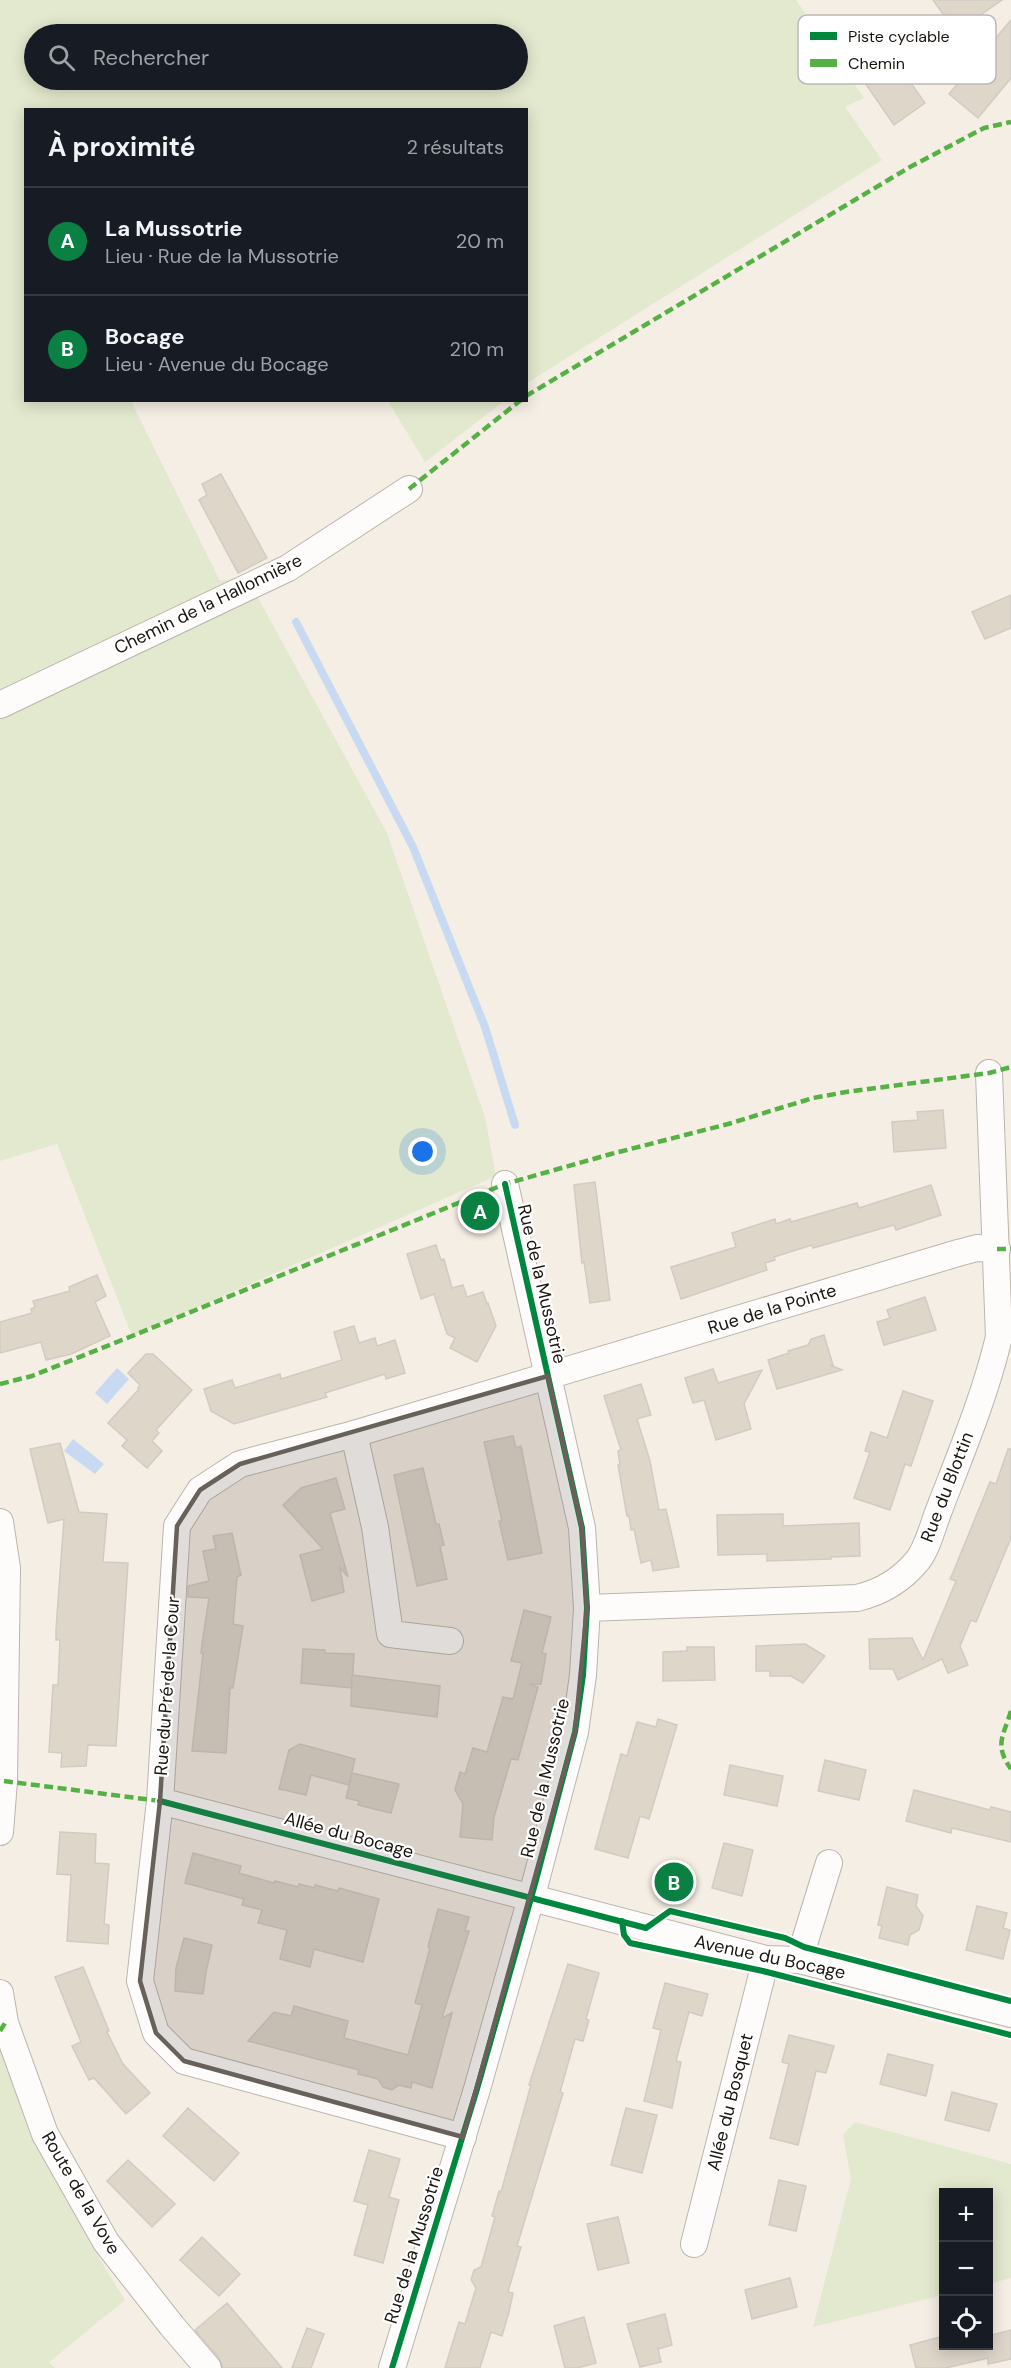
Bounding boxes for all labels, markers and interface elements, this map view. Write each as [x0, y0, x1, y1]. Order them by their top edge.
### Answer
legend [798, 15, 996, 84]
search box [24, 24, 528, 90]
text: Piste cyclable [848, 26, 950, 47]
icon: search [45, 41, 78, 74]
text: Rechercher [93, 43, 209, 72]
text: Chemin [848, 53, 905, 74]
text: À proximité [48, 130, 195, 164]
text: 2 résultats [407, 134, 504, 160]
text: La Mussotrie [105, 214, 243, 243]
text: A [60, 228, 75, 254]
text: 20 m [456, 228, 504, 254]
text: Lieu · Rue de la Mussotrie [105, 243, 339, 269]
text: Bocage [105, 322, 185, 351]
text: B [61, 336, 74, 362]
text: 210 m [449, 336, 504, 362]
text: Lieu · Avenue du Bocage [105, 351, 329, 377]
street label: Chemin de la Hallonnière [110, 548, 306, 660]
your location [408, 1137, 437, 1166]
pin: A [460, 1188, 500, 1234]
street label: Rue de la Mussotrie [512, 1202, 572, 1366]
street label: Rue de la Pointe [705, 1278, 839, 1340]
street label: Rue du Blottin [915, 1428, 979, 1546]
street label: Rue du Pré de la Cour [149, 1595, 185, 1776]
street label: Rue de la Mussotrie [515, 1696, 575, 1860]
street label: Allée du Bocage [282, 1806, 416, 1864]
pin: B [654, 1860, 694, 1904]
street label: Avenue du Bocage [692, 1929, 848, 1985]
street label: Allée du Bosquet [701, 2031, 759, 2173]
street label: Route de la Vove [36, 2127, 126, 2259]
street label: Rue de la Mussotrie [379, 2164, 449, 2326]
map controls [939, 2188, 993, 2350]
button: + [939, 2188, 993, 2242]
button: − [939, 2242, 993, 2296]
button: locate [939, 2296, 993, 2350]

